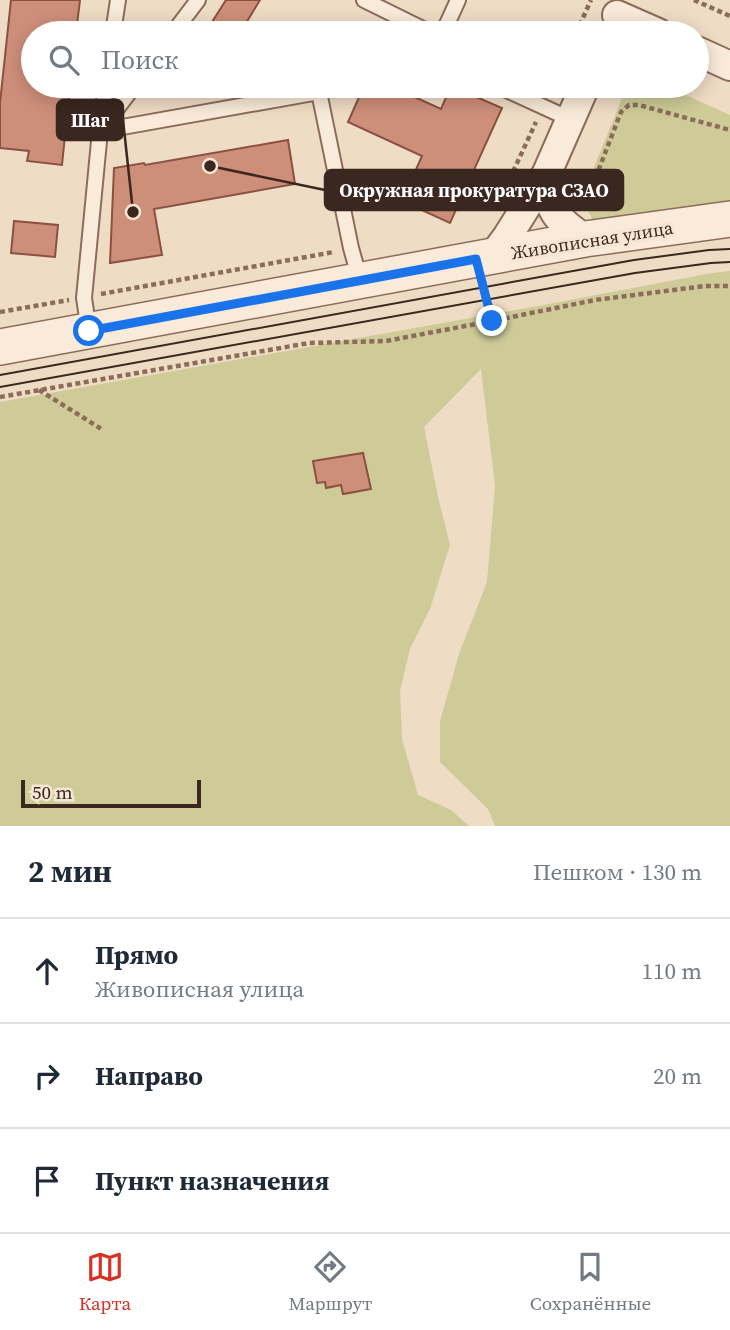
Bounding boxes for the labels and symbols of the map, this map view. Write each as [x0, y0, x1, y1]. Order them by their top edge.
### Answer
callout: Шаг [57, 100, 123, 140]
text: Шаг [71, 107, 110, 133]
callout: Окружная прокуратура СЗАО [325, 170, 623, 210]
text: Окружная прокуратура СЗАО [339, 177, 609, 203]
street label: Живописная улица [509, 215, 676, 265]
route end [476, 305, 507, 336]
route start [73, 315, 104, 346]
scale bar [21, 777, 201, 809]

